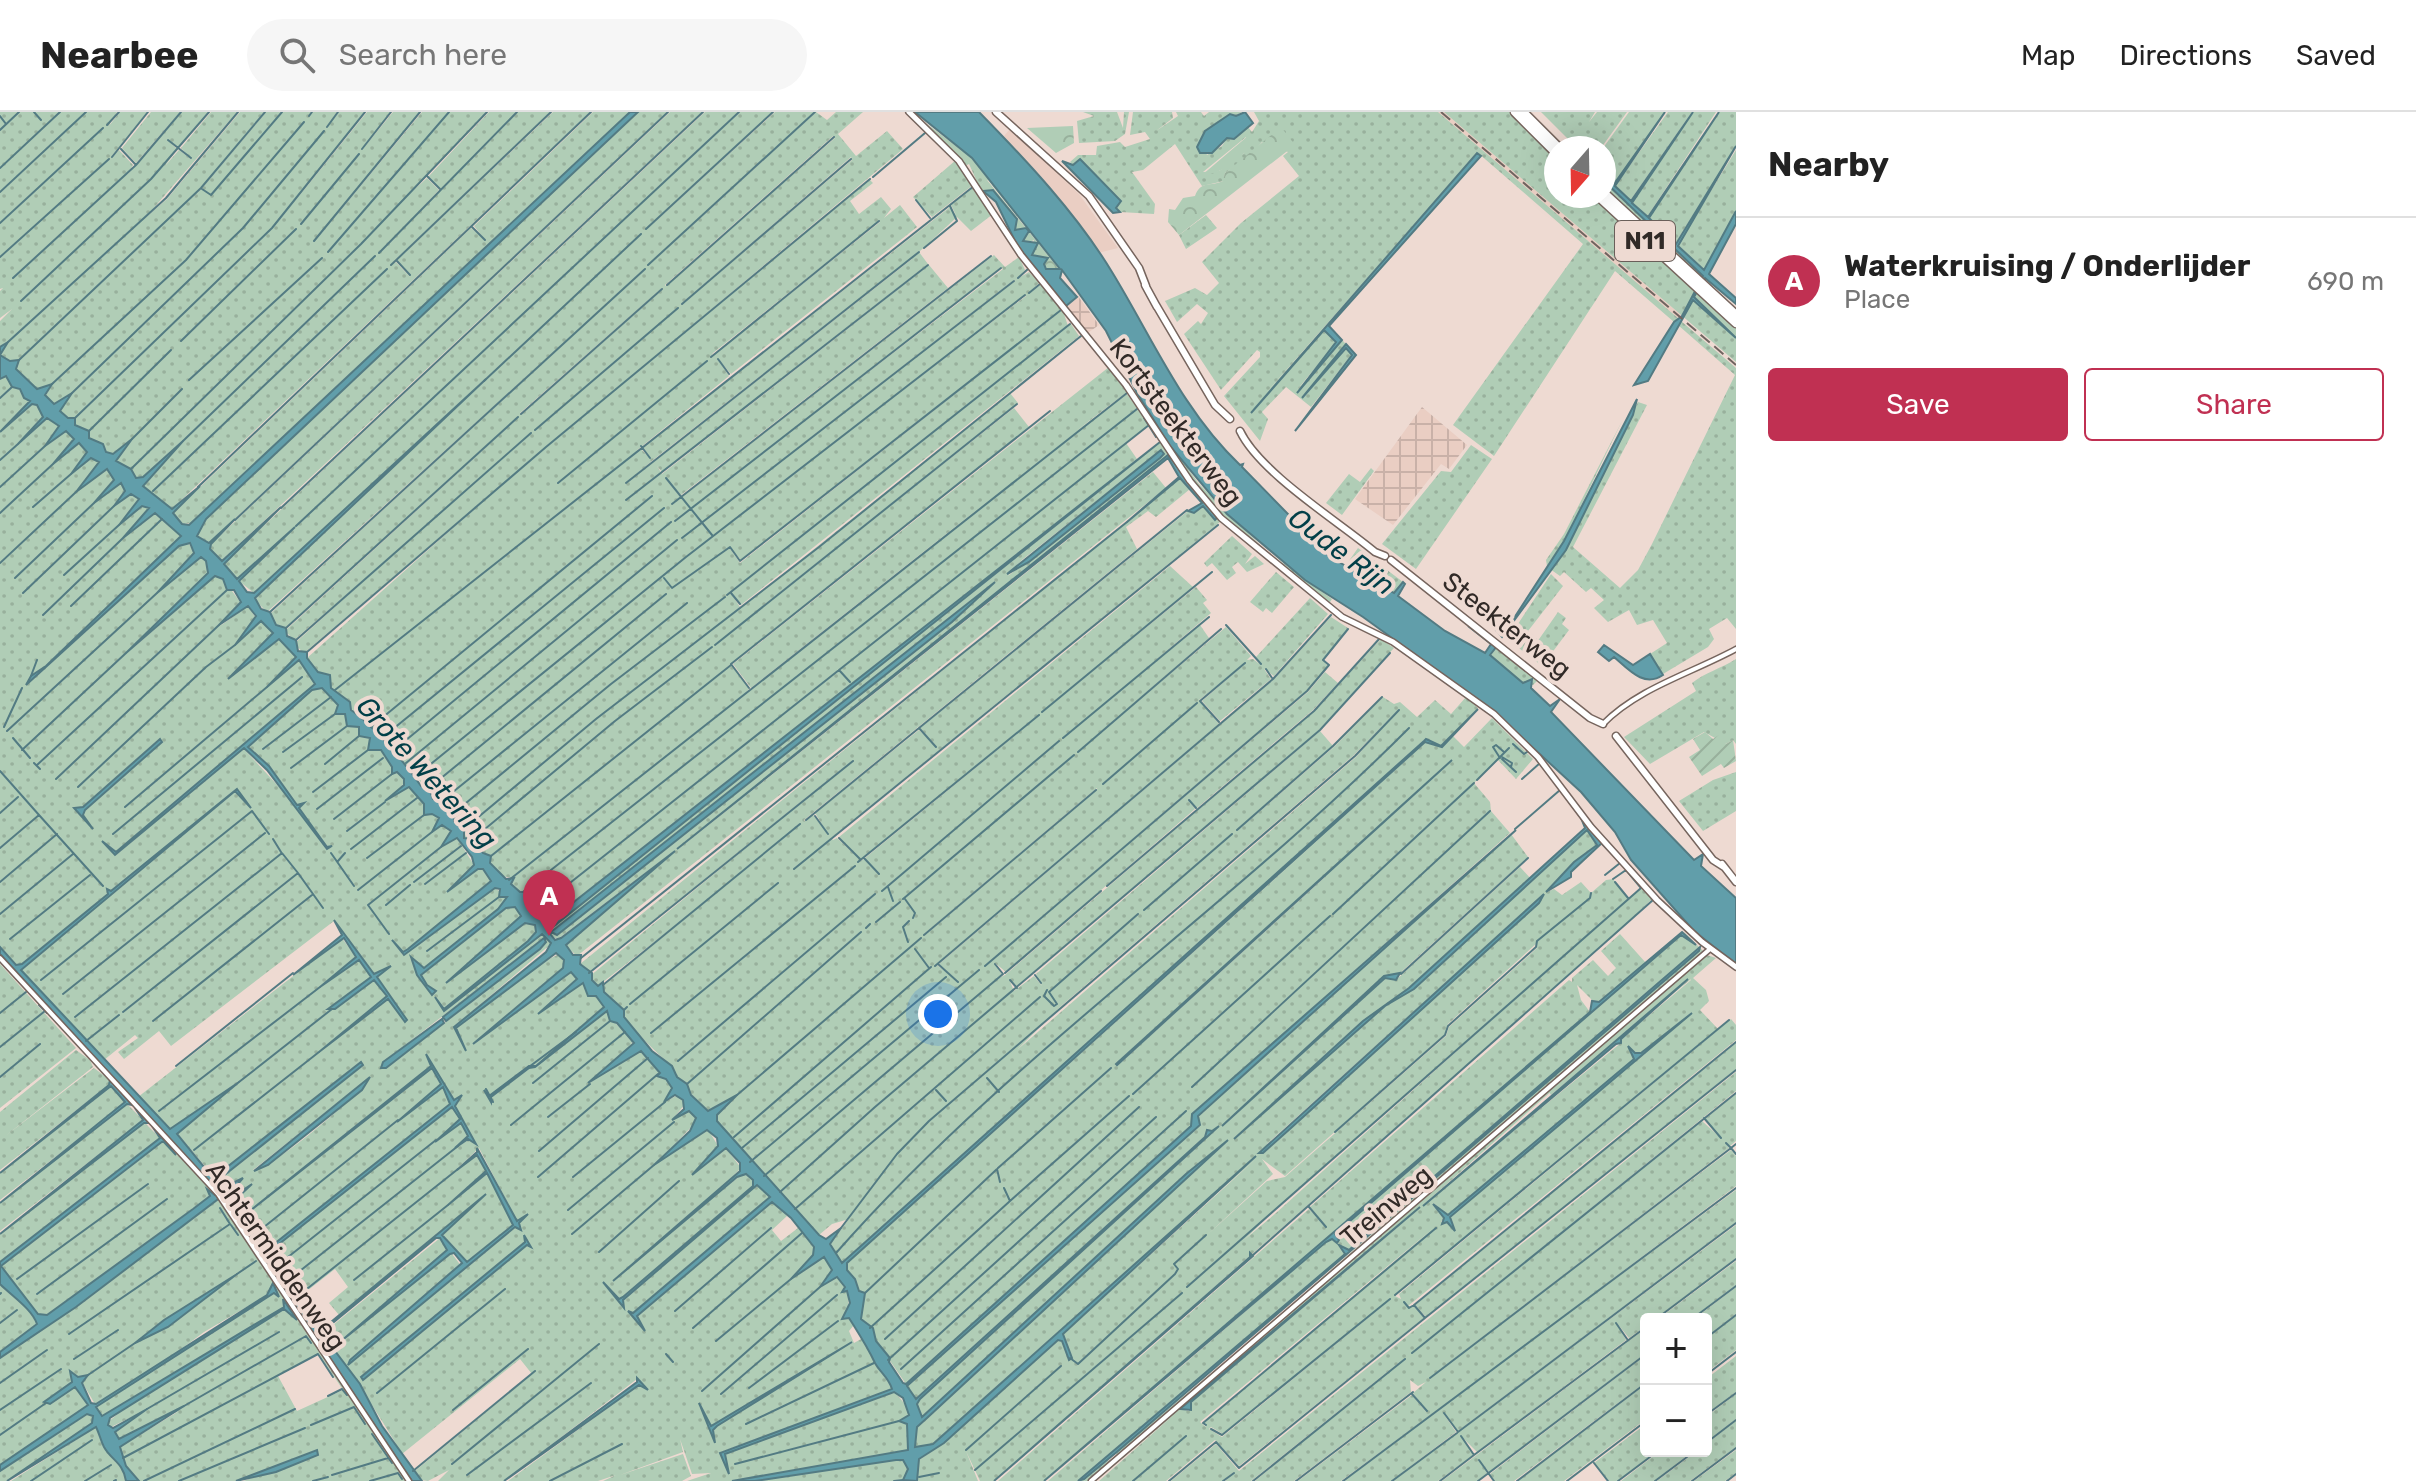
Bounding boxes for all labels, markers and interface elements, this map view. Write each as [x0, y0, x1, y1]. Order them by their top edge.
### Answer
search box [247, 19, 807, 91]
text: Nearbee [40, 32, 199, 78]
icon: search [275, 33, 319, 77]
text: Search here [339, 37, 507, 73]
text: Map [2021, 39, 2075, 72]
text: Directions [2119, 39, 2252, 72]
text: Saved [2296, 39, 2376, 72]
north arrow [1544, 136, 1616, 208]
text: Nearby [1768, 144, 1889, 185]
road number: N11 [1615, 221, 1675, 261]
text: Waterkruising / Onderlijder [1844, 248, 2250, 284]
text: A [1785, 266, 1803, 297]
text: 690 m [2307, 266, 2384, 297]
text: Place [1844, 284, 1910, 315]
street label: Kortsteekterweg [1103, 333, 1248, 512]
button: Save [1768, 368, 2068, 441]
button: Share [2084, 368, 2384, 441]
water label: Oude Rijn [1282, 501, 1401, 602]
street label: Steekterweg [1436, 566, 1577, 685]
water label: Grote Wetering [350, 689, 504, 855]
pin: A [523, 870, 575, 936]
your location [918, 994, 958, 1034]
street label: Achtermiddenweg [199, 1156, 352, 1356]
street label: Treinweg [1334, 1159, 1438, 1253]
map controls [1640, 1313, 1712, 1457]
button: + [1640, 1313, 1712, 1385]
button: − [1640, 1385, 1712, 1457]

